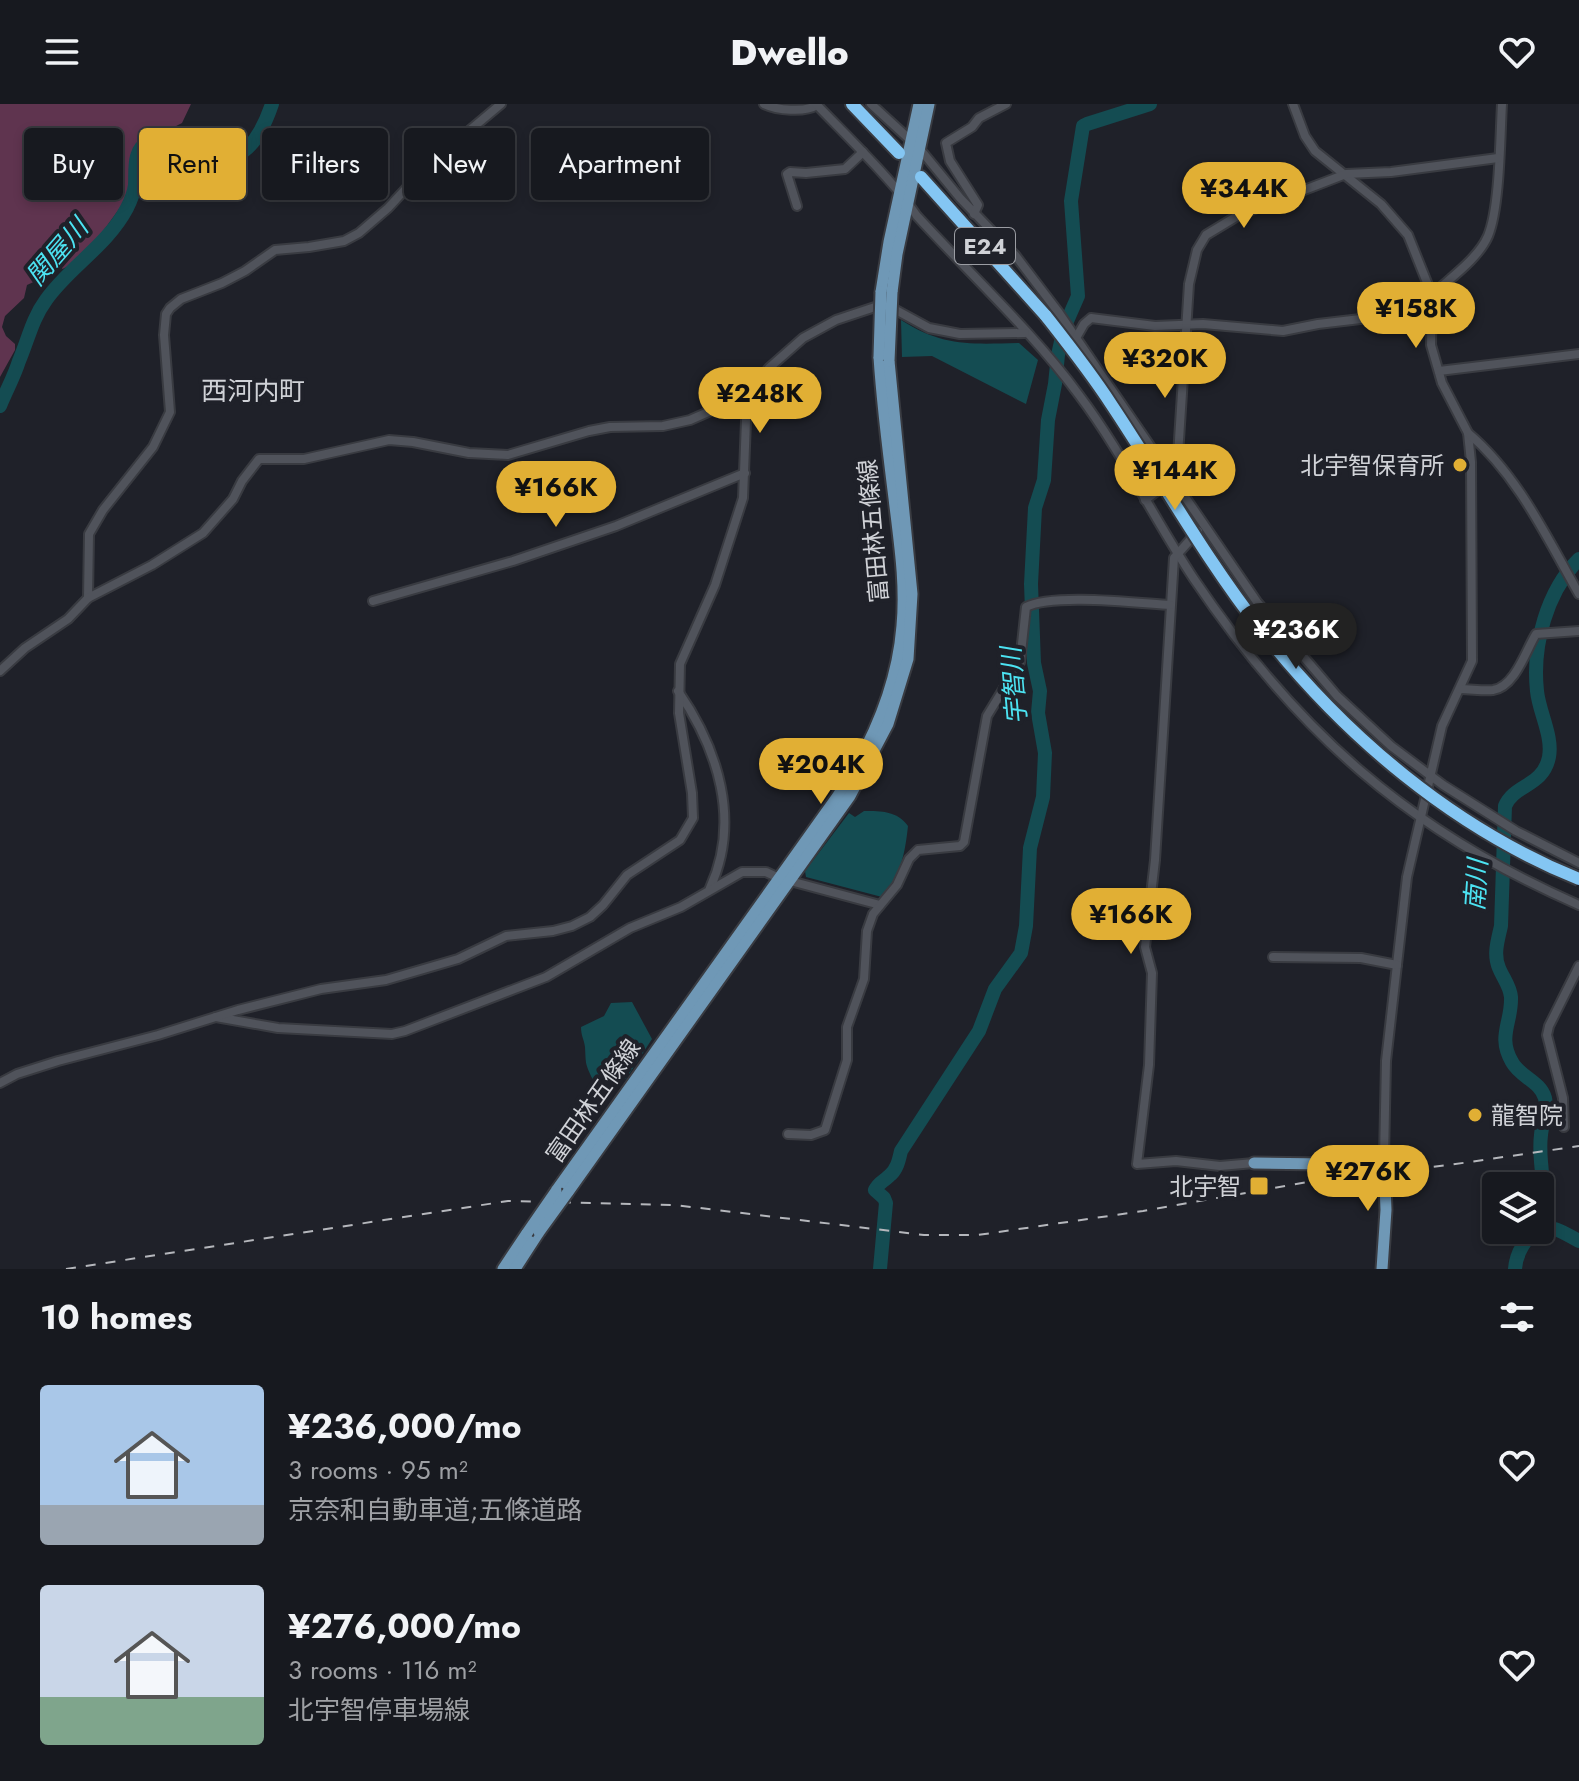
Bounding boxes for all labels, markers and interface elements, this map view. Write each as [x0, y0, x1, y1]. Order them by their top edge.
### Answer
text: Dwello [730, 26, 849, 78]
icon: menu [40, 30, 84, 74]
icon: heart [1495, 30, 1539, 74]
chip: Buy [24, 128, 123, 200]
chip: Rent [139, 128, 246, 200]
chip: Filters [262, 128, 388, 200]
chip: New [404, 128, 515, 200]
chip: Apartment [531, 128, 709, 200]
pin: ¥344K [1188, 162, 1300, 230]
text: ¥344K [1200, 169, 1288, 207]
water label: 関屋川 [17, 208, 99, 294]
road number: E24 [955, 228, 1015, 264]
pin: ¥158K [1360, 282, 1472, 350]
text: ¥158K [1375, 289, 1457, 327]
pin: ¥320K [1109, 332, 1221, 400]
text: ¥320K [1122, 339, 1208, 377]
pin: ¥248K [704, 367, 816, 435]
district label: 西河内町 [201, 372, 305, 410]
text: ¥248K [716, 374, 804, 412]
pin: ¥144K [1119, 444, 1231, 512]
place label: 北宇智保育所 [1300, 448, 1444, 483]
text: ¥144K [1132, 451, 1218, 489]
marker: 北宇智保育所 [1451, 456, 1469, 474]
street label: 富田林五條線 [849, 458, 897, 604]
pin: ¥166K [500, 461, 612, 529]
text: ¥166K [514, 468, 598, 506]
pin: ¥236K [1240, 603, 1352, 671]
text: ¥236K [1253, 610, 1339, 648]
water label: 宇智川 [991, 643, 1036, 727]
pin: ¥204K [765, 738, 877, 806]
text: ¥204K [777, 745, 865, 783]
water label: 南川 [1455, 855, 1497, 912]
pin: ¥166K [1075, 888, 1187, 956]
text: ¥166K [1089, 895, 1173, 933]
street label: 富田林五條線 [537, 1032, 649, 1170]
place label: 龍智院 [1491, 1098, 1563, 1133]
marker: 龍智院 [1466, 1106, 1484, 1124]
pin: ¥276K [1312, 1145, 1424, 1213]
text: ¥276K [1325, 1152, 1411, 1190]
place label: 北宇智 [1169, 1169, 1241, 1204]
map controls [1482, 1172, 1554, 1244]
button: layers [1482, 1172, 1554, 1244]
marker: 北宇智 [1248, 1175, 1270, 1197]
text: 10 homes [40, 1293, 192, 1342]
icon: filters [1495, 1295, 1539, 1339]
text: ¥236,000/mo [288, 1402, 522, 1451]
icon: home [104, 1417, 200, 1513]
icon: heart [1495, 1443, 1539, 1487]
text: 3 rooms · 95 m² [288, 1451, 468, 1489]
text: 京奈和自動車道;五條道路 [288, 1491, 583, 1529]
text: ¥276,000/mo [288, 1602, 521, 1651]
icon: home [104, 1617, 200, 1713]
icon: heart [1495, 1643, 1539, 1687]
text: 3 rooms · 116 m² [288, 1651, 477, 1689]
text: 北宇智停車場線 [288, 1691, 470, 1729]

